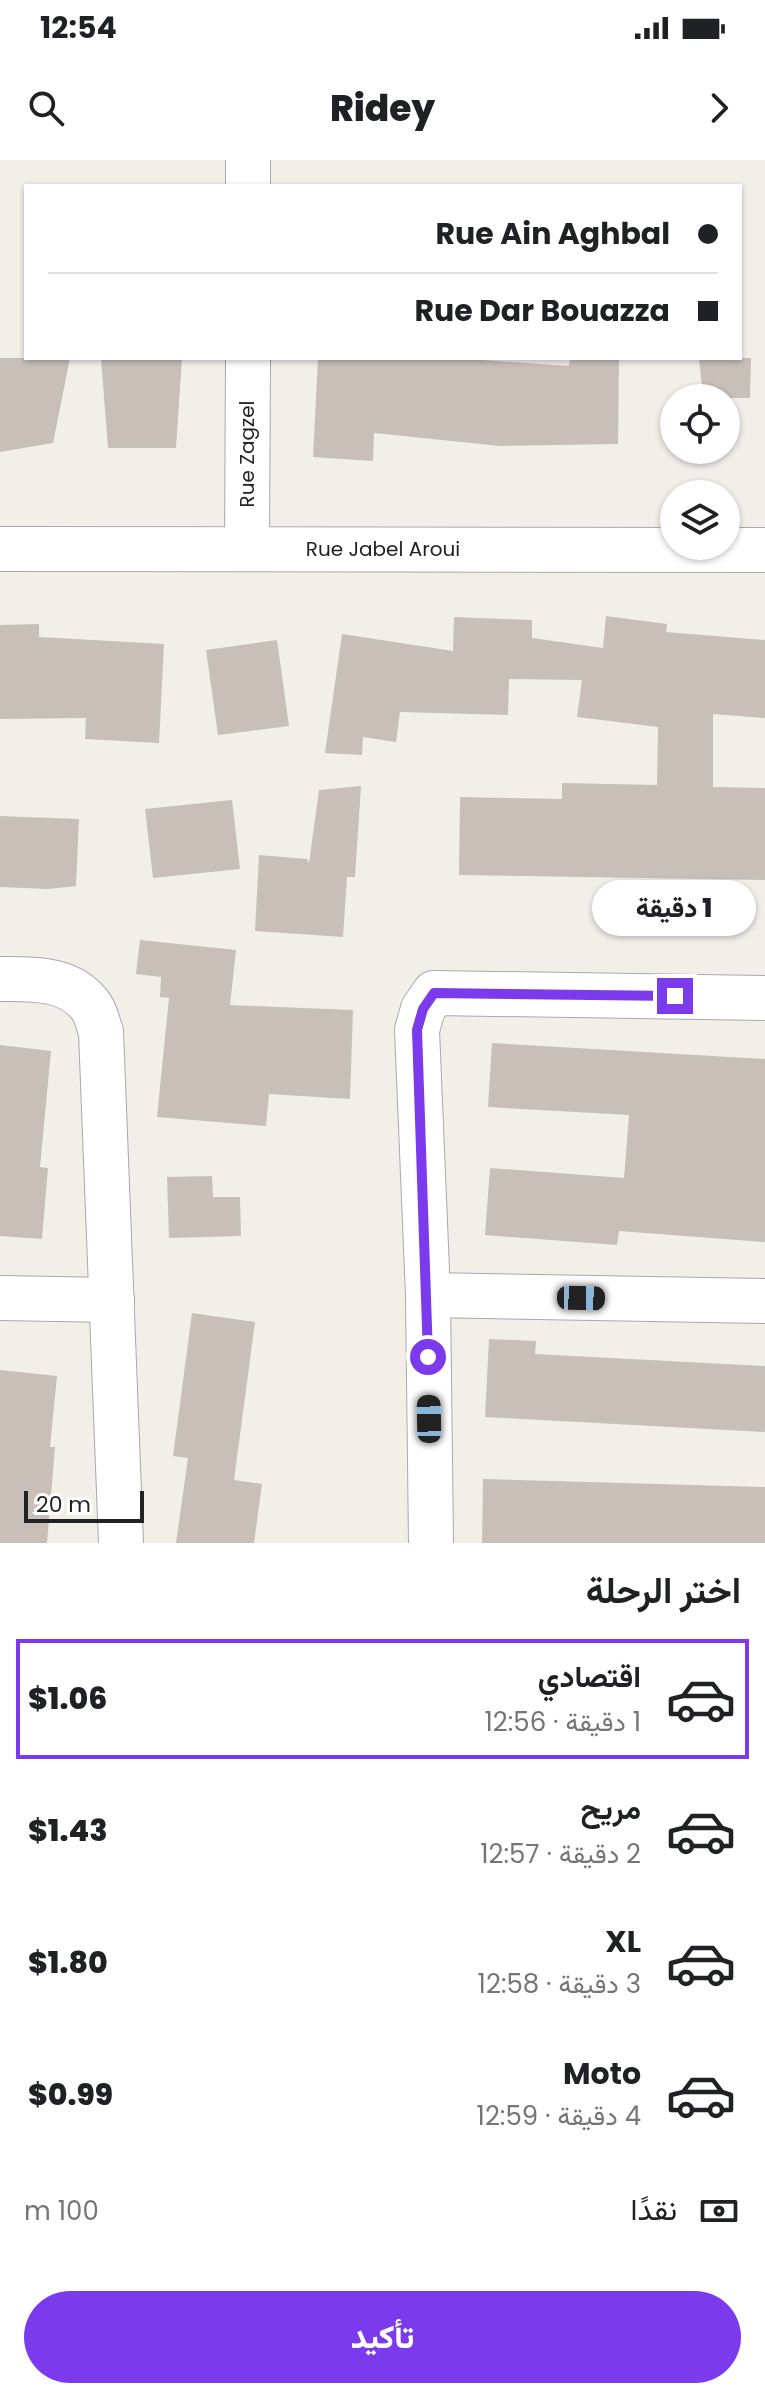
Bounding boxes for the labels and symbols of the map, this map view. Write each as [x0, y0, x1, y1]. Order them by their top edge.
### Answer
street label: Rue Zagzel [233, 401, 261, 507]
street label: Rue Jabel Aroui [306, 535, 460, 563]
callout: 1 دقيقة [593, 880, 757, 936]
route end [657, 978, 693, 1014]
car [557, 1286, 605, 1310]
route start [410, 1339, 446, 1375]
car [417, 1395, 441, 1443]
scale bar [24, 1487, 144, 1523]

